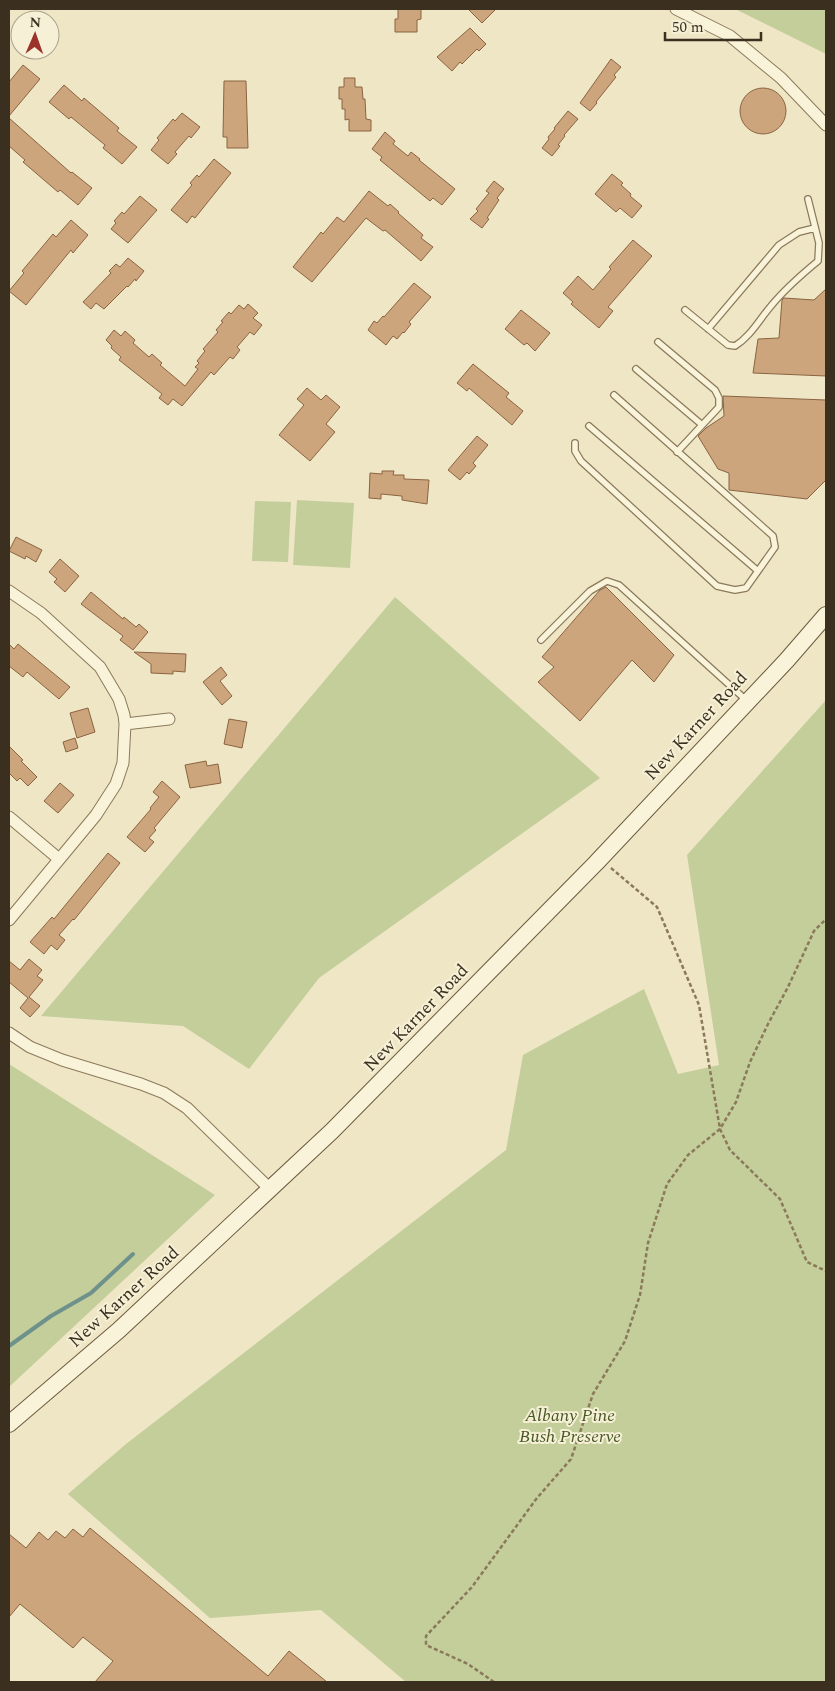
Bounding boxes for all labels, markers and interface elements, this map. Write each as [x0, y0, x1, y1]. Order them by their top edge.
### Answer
north arrow [10, 10, 60, 60]
scale bar [665, 10, 761, 42]
text: N [29, 12, 42, 33]
text: 50 m [672, 16, 704, 39]
street label: New Karner Road [638, 665, 754, 787]
street label: New Karner Road [357, 958, 475, 1078]
street label: New Karner Road [63, 1240, 185, 1354]
park label: Albany Pine Bush Preserve [519, 1402, 621, 1450]

